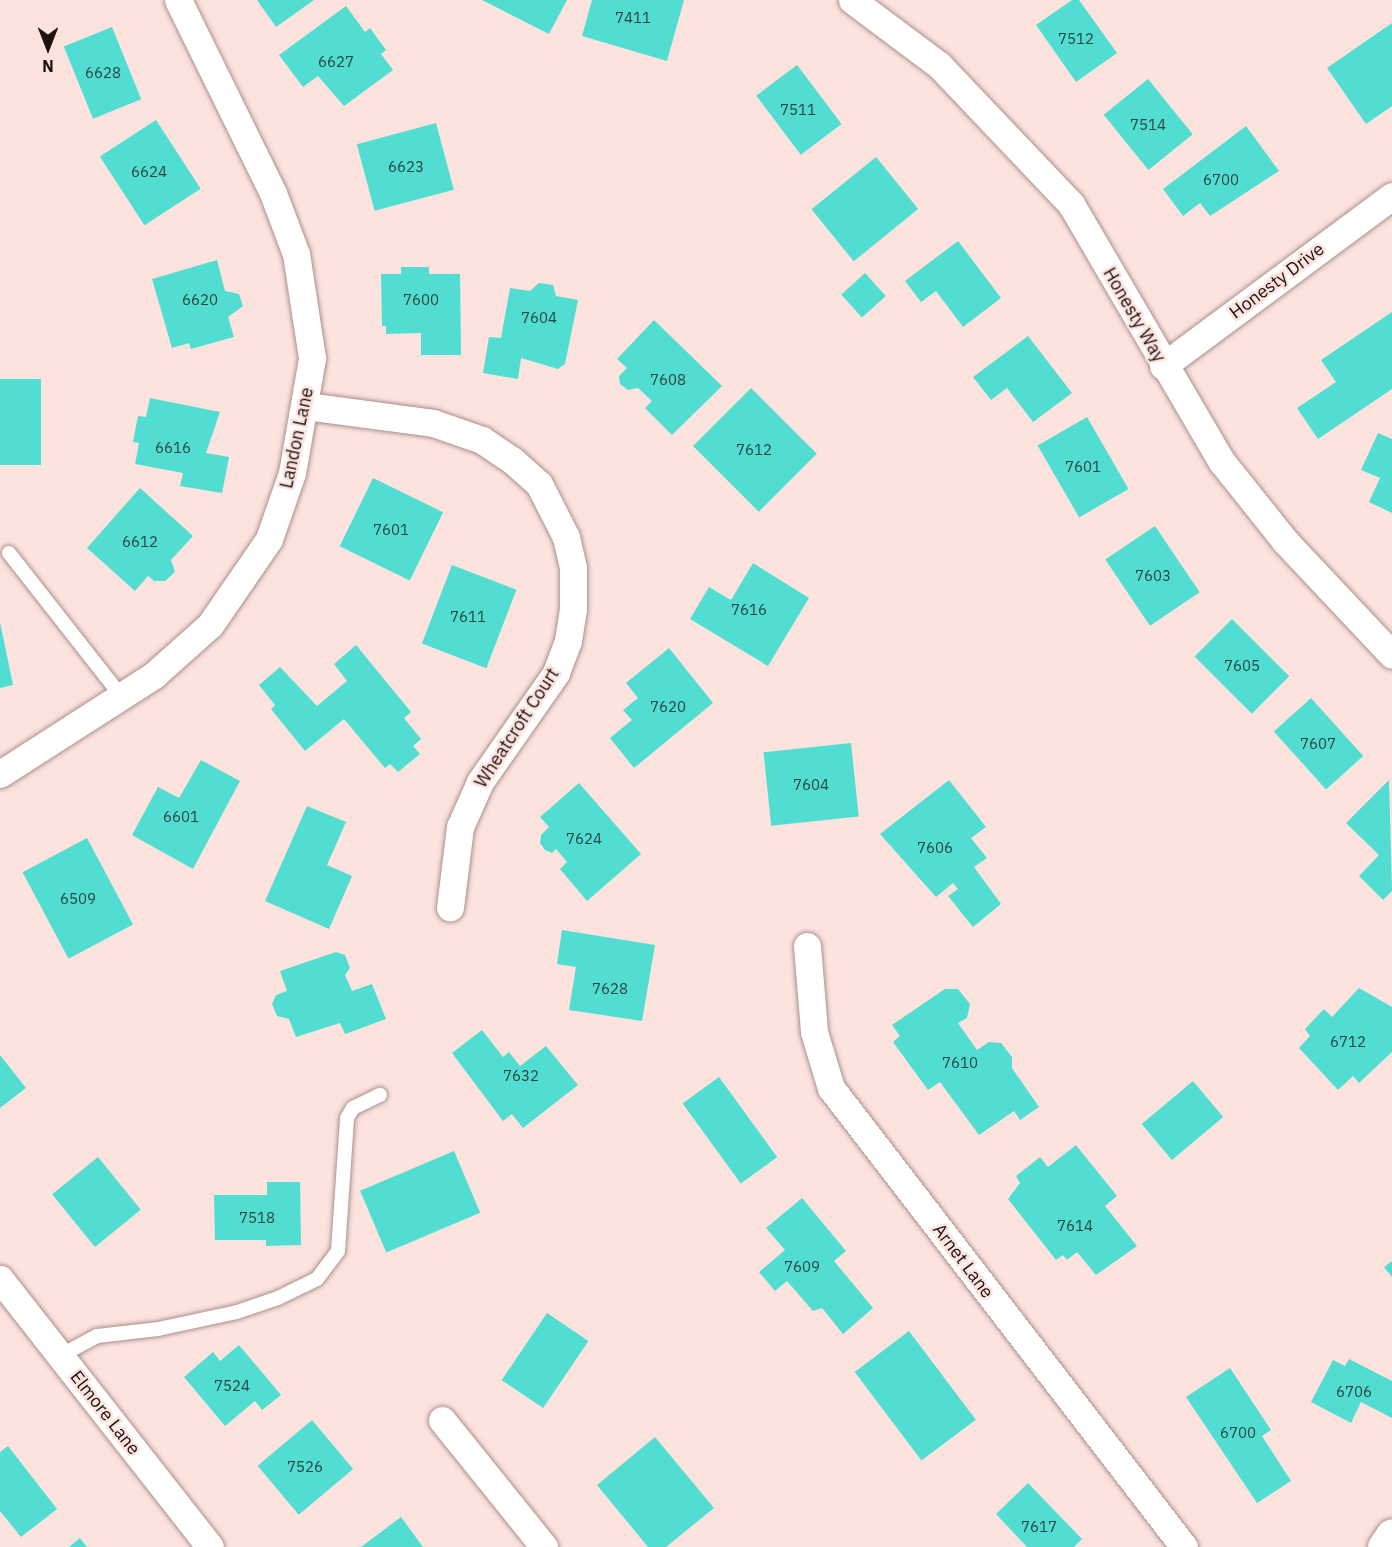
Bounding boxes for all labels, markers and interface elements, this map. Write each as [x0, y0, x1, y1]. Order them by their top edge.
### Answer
house number: 7411 [615, 9, 651, 27]
north arrow [18, 18, 78, 78]
house number: 7512 [1058, 30, 1094, 48]
house number: 6627 [318, 53, 354, 71]
text: N [42, 56, 54, 76]
house number: 6628 [85, 64, 121, 82]
house number: 7511 [780, 101, 816, 119]
house number: 7514 [1130, 116, 1166, 134]
house number: 6623 [388, 158, 424, 176]
house number: 6624 [131, 163, 167, 181]
house number: 6700 [1203, 171, 1239, 189]
street label: Honesty Drive [1225, 238, 1329, 324]
street label: Honesty Way [1098, 264, 1170, 366]
house number: 6620 [182, 291, 218, 309]
house number: 7600 [403, 291, 439, 309]
house number: 7604 [521, 309, 557, 327]
house number: 7608 [650, 371, 686, 389]
street label: Landon Lane [276, 386, 318, 490]
house number: 6616 [155, 439, 191, 457]
house number: 7612 [736, 441, 772, 459]
house number: 7601 [1065, 458, 1101, 476]
house number: 7601 [373, 521, 409, 539]
house number: 6612 [122, 533, 158, 551]
house number: 7603 [1135, 567, 1171, 585]
house number: 7616 [731, 601, 767, 619]
house number: 7611 [450, 608, 486, 626]
house number: 7605 [1224, 657, 1260, 675]
street label: Wheatcroft Court [470, 664, 564, 792]
house number: 7620 [650, 698, 686, 716]
house number: 7607 [1300, 735, 1336, 753]
house number: 7604 [793, 776, 829, 794]
house number: 6601 [163, 808, 199, 826]
house number: 7624 [566, 830, 602, 848]
house number: 7606 [917, 839, 953, 857]
house number: 6509 [60, 890, 96, 908]
house number: 7628 [592, 980, 628, 998]
house number: 6712 [1330, 1033, 1366, 1051]
house number: 7610 [942, 1054, 978, 1072]
house number: 7632 [503, 1067, 539, 1085]
house number: 7518 [239, 1209, 275, 1227]
house number: 7614 [1057, 1217, 1093, 1235]
street label: Arnet Lane [928, 1220, 998, 1302]
house number: 7609 [784, 1258, 820, 1276]
street label: Elmore Lane [66, 1367, 144, 1459]
house number: 7524 [214, 1377, 250, 1395]
house number: 6706 [1336, 1383, 1372, 1401]
house number: 6700 [1220, 1424, 1256, 1442]
house number: 7526 [287, 1458, 323, 1476]
house number: 7617 [1021, 1518, 1057, 1536]

